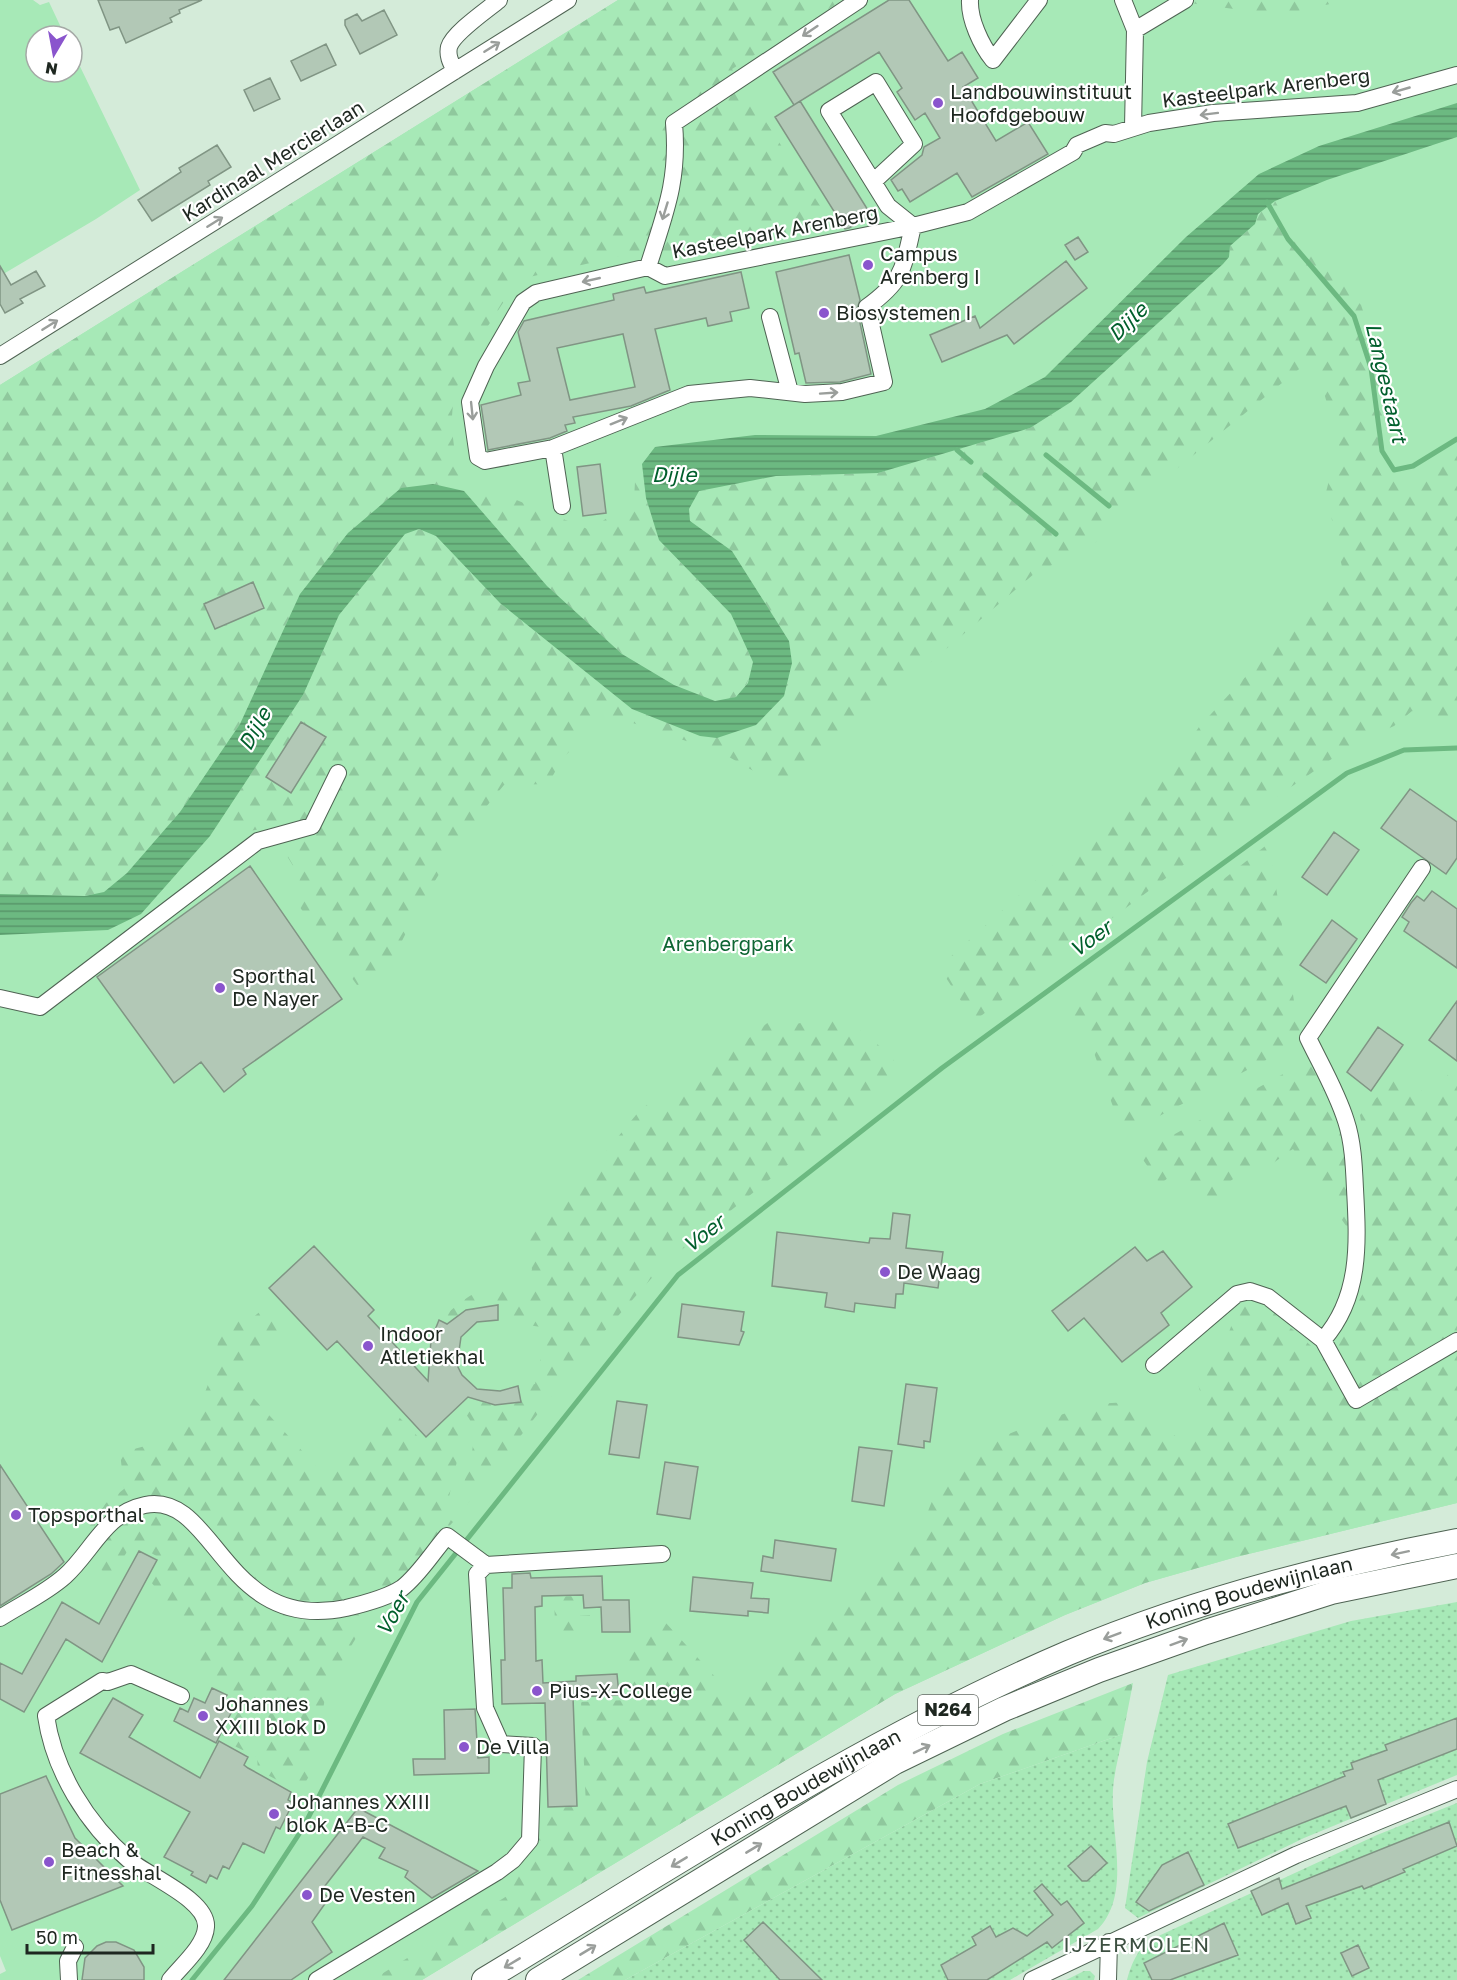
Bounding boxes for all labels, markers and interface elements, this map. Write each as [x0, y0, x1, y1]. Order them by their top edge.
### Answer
north arrow [24, 24, 84, 84]
one-way arrow [802, 25, 818, 37]
one-way arrow [483, 41, 500, 53]
text: N [44, 58, 59, 80]
street label: Kasteelpark Arenberg [1160, 62, 1371, 112]
place label: Landbouwinstituut Hoofdgebouw [950, 79, 1132, 126]
one-way arrow [1392, 85, 1411, 97]
street label: Kardinaal Mercierlaan [177, 94, 368, 226]
marker: Landbouwinstituut Hoofdgebouw [931, 96, 945, 110]
one-way arrow [1200, 108, 1219, 119]
street label: Kasteelpark Arenberg [670, 199, 880, 263]
one-way arrow [659, 201, 670, 220]
one-way arrow [206, 215, 223, 227]
place label: Campus Arenberg I [880, 241, 980, 288]
marker: Campus Arenberg I [861, 258, 875, 272]
one-way arrow [582, 274, 601, 286]
water label: Dijle [1102, 295, 1154, 346]
place label: Biosystemen I [836, 300, 972, 324]
marker: Biosystemen I [817, 306, 831, 320]
one-way arrow [41, 318, 58, 330]
water label: Langestaart [1361, 320, 1414, 448]
one-way arrow [818, 387, 838, 398]
one-way arrow [467, 401, 478, 420]
one-way arrow [609, 415, 628, 426]
water label: Dijle [652, 461, 698, 487]
water label: Dijle [232, 701, 277, 754]
water label: Voer [1064, 913, 1119, 962]
park label: Arenbergpark [662, 931, 794, 955]
place label: Sporthal De Nayer [232, 963, 319, 1010]
marker: Sporthal De Nayer [213, 981, 227, 995]
water label: Voer [677, 1207, 732, 1258]
place label: De Waag [897, 1259, 981, 1283]
marker: De Waag [878, 1265, 892, 1279]
place label: Indoor Atletiekhal [380, 1321, 485, 1368]
marker: Indoor Atletiekhal [361, 1339, 375, 1353]
place label: Topsporthal [28, 1502, 144, 1526]
marker: Topsporthal [9, 1508, 23, 1522]
one-way arrow [1390, 1548, 1410, 1559]
street label: Koning Boudewijnlaan [1142, 1550, 1355, 1633]
water label: Voer [370, 1585, 416, 1640]
one-way arrow [1103, 1632, 1122, 1643]
one-way arrow [1169, 1635, 1188, 1646]
place label: Pius-X-College [549, 1678, 692, 1702]
marker: Pius-X-College [530, 1684, 544, 1698]
place label: Johannes XXIII blok D [215, 1691, 326, 1738]
road number: N264 [918, 1695, 978, 1725]
marker: Johannes XXIII blok D [196, 1709, 210, 1723]
street label: Koning Boudewijnlaan [706, 1723, 904, 1850]
place label: De Villa [476, 1734, 549, 1758]
marker: De Villa [457, 1740, 471, 1754]
one-way arrow [913, 1743, 931, 1754]
place label: Johannes XXIII blok A-B-C [286, 1789, 430, 1836]
marker: Johannes XXIII blok A-B-C [267, 1807, 281, 1821]
place label: Beach & Fitnesshal [61, 1837, 161, 1884]
one-way arrow [745, 1842, 762, 1854]
marker: Beach & Fitnesshal [42, 1855, 56, 1869]
one-way arrow [671, 1857, 688, 1869]
place label: De Vesten [319, 1882, 416, 1906]
marker: De Vesten [300, 1888, 314, 1902]
scale bar [27, 1917, 153, 1955]
text: 50 m [36, 1926, 78, 1948]
district label: IJZERMOLEN [1063, 1931, 1211, 1957]
one-way arrow [579, 1943, 596, 1955]
one-way arrow [504, 1957, 521, 1969]

